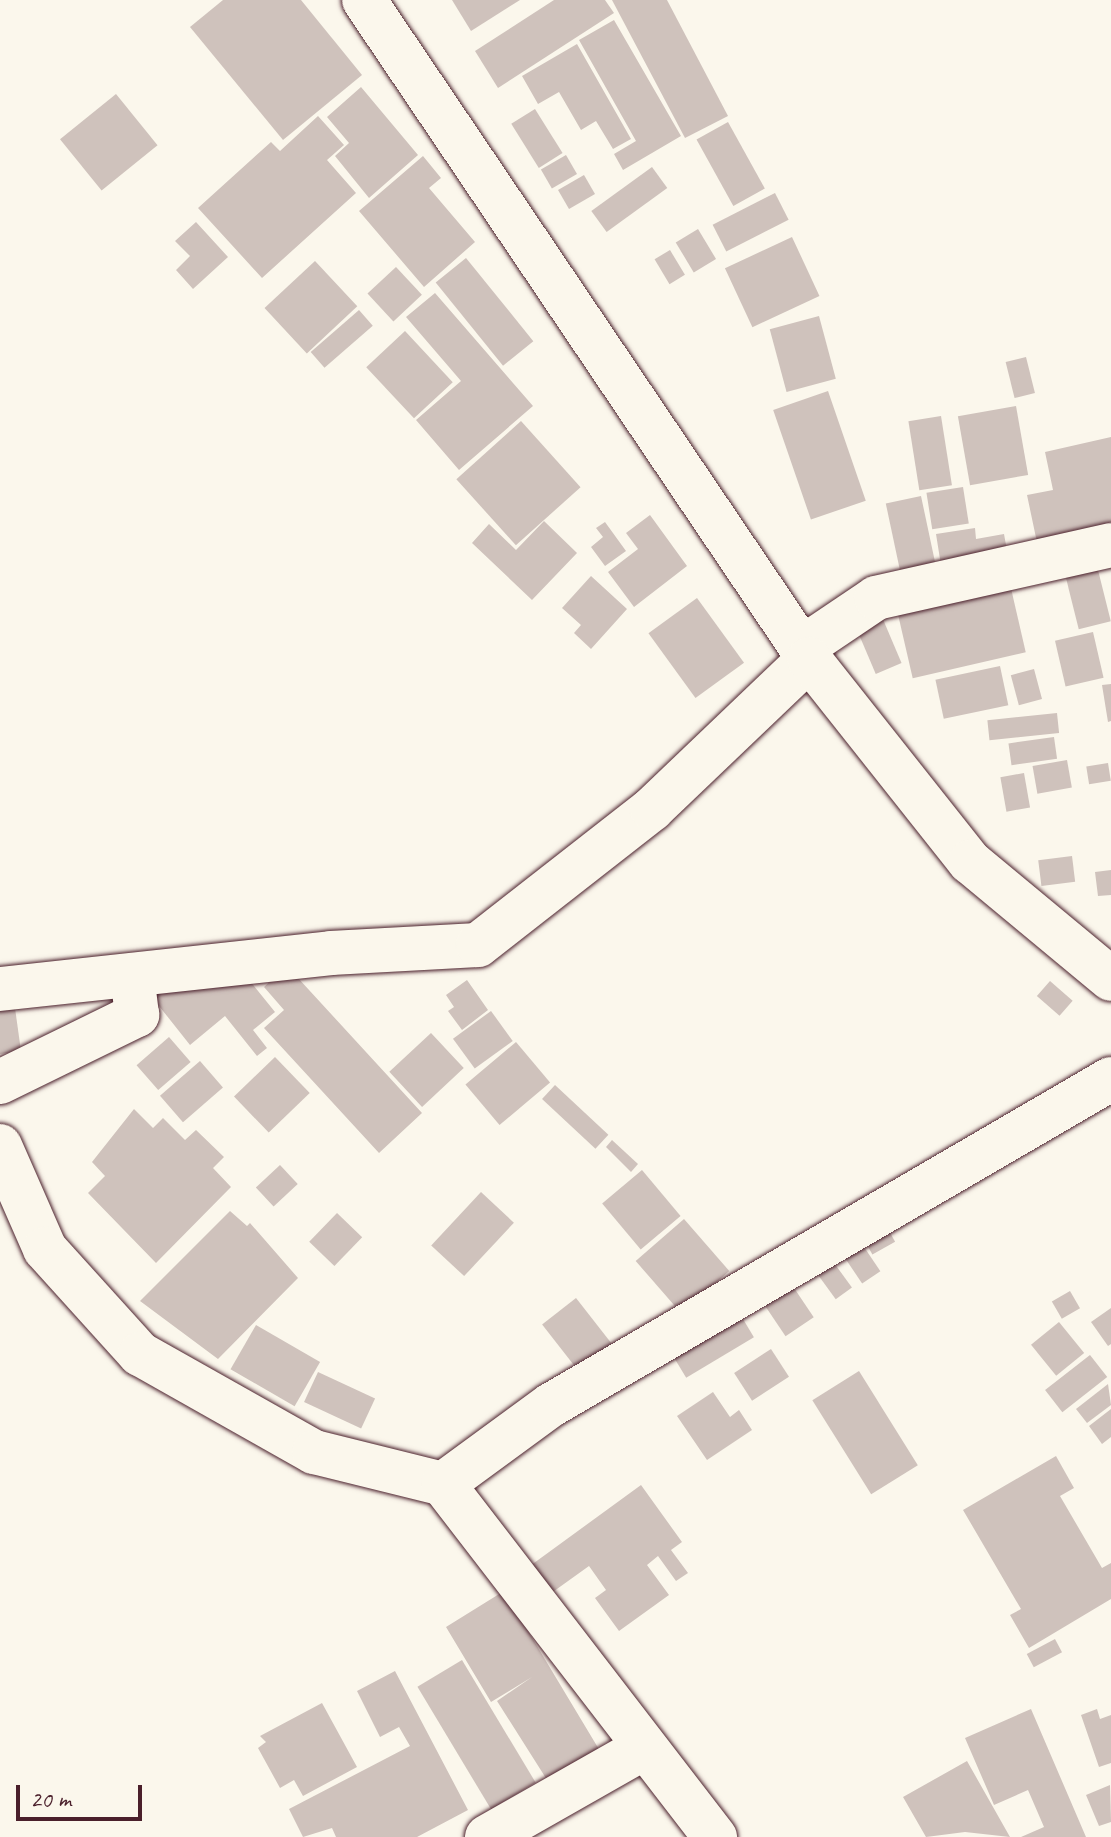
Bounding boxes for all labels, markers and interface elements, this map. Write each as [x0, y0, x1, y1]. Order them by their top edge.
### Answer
scale bar [20, 1769, 146, 1819]
text: 20 m [30, 1784, 71, 1814]

